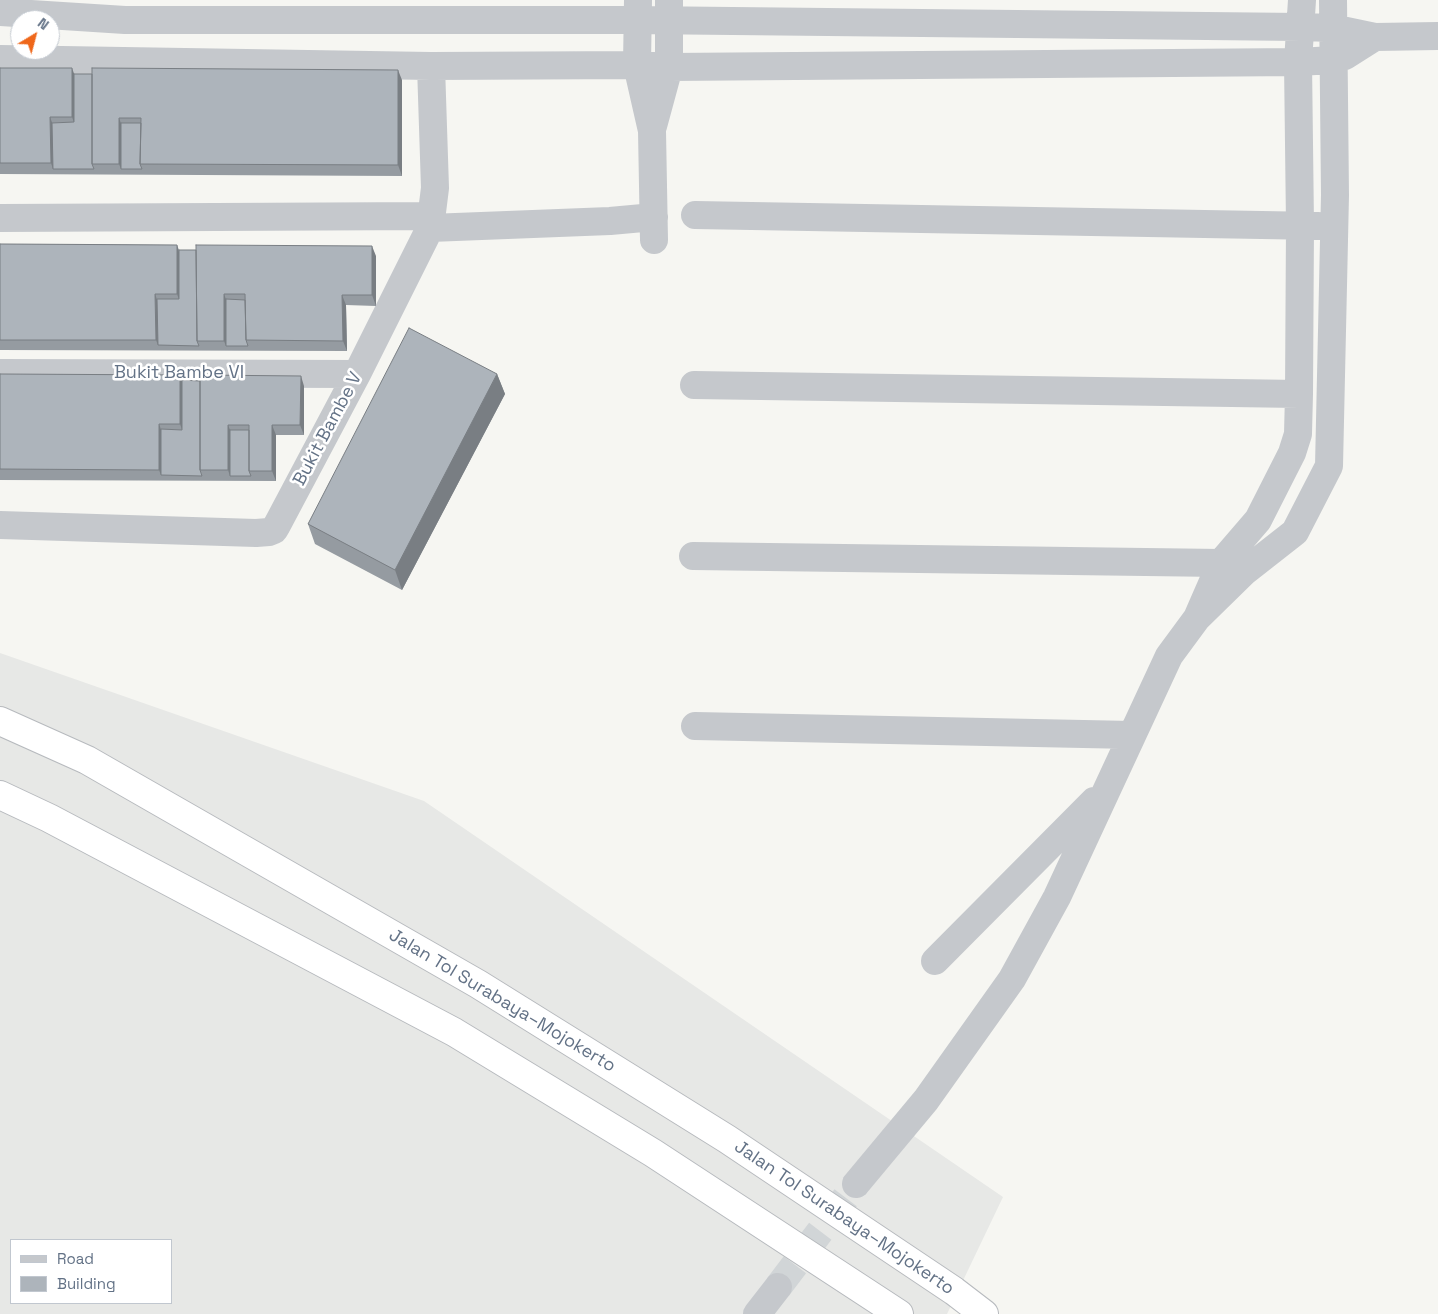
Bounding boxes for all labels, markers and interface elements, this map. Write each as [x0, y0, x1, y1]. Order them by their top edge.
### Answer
north arrow [10, 10, 60, 60]
text: N [34, 14, 53, 34]
street label: Bukit Bambe VI [114, 362, 244, 384]
street label: Bukit Bambe V [289, 368, 367, 490]
street label: Jalan Tol Surabaya–Mojokerto [385, 925, 619, 1077]
street label: Jalan Tol Surabaya–Mojokerto [730, 1136, 958, 1300]
legend [10, 1239, 172, 1304]
text: Road [57, 1249, 94, 1268]
text: Building [57, 1274, 116, 1293]

